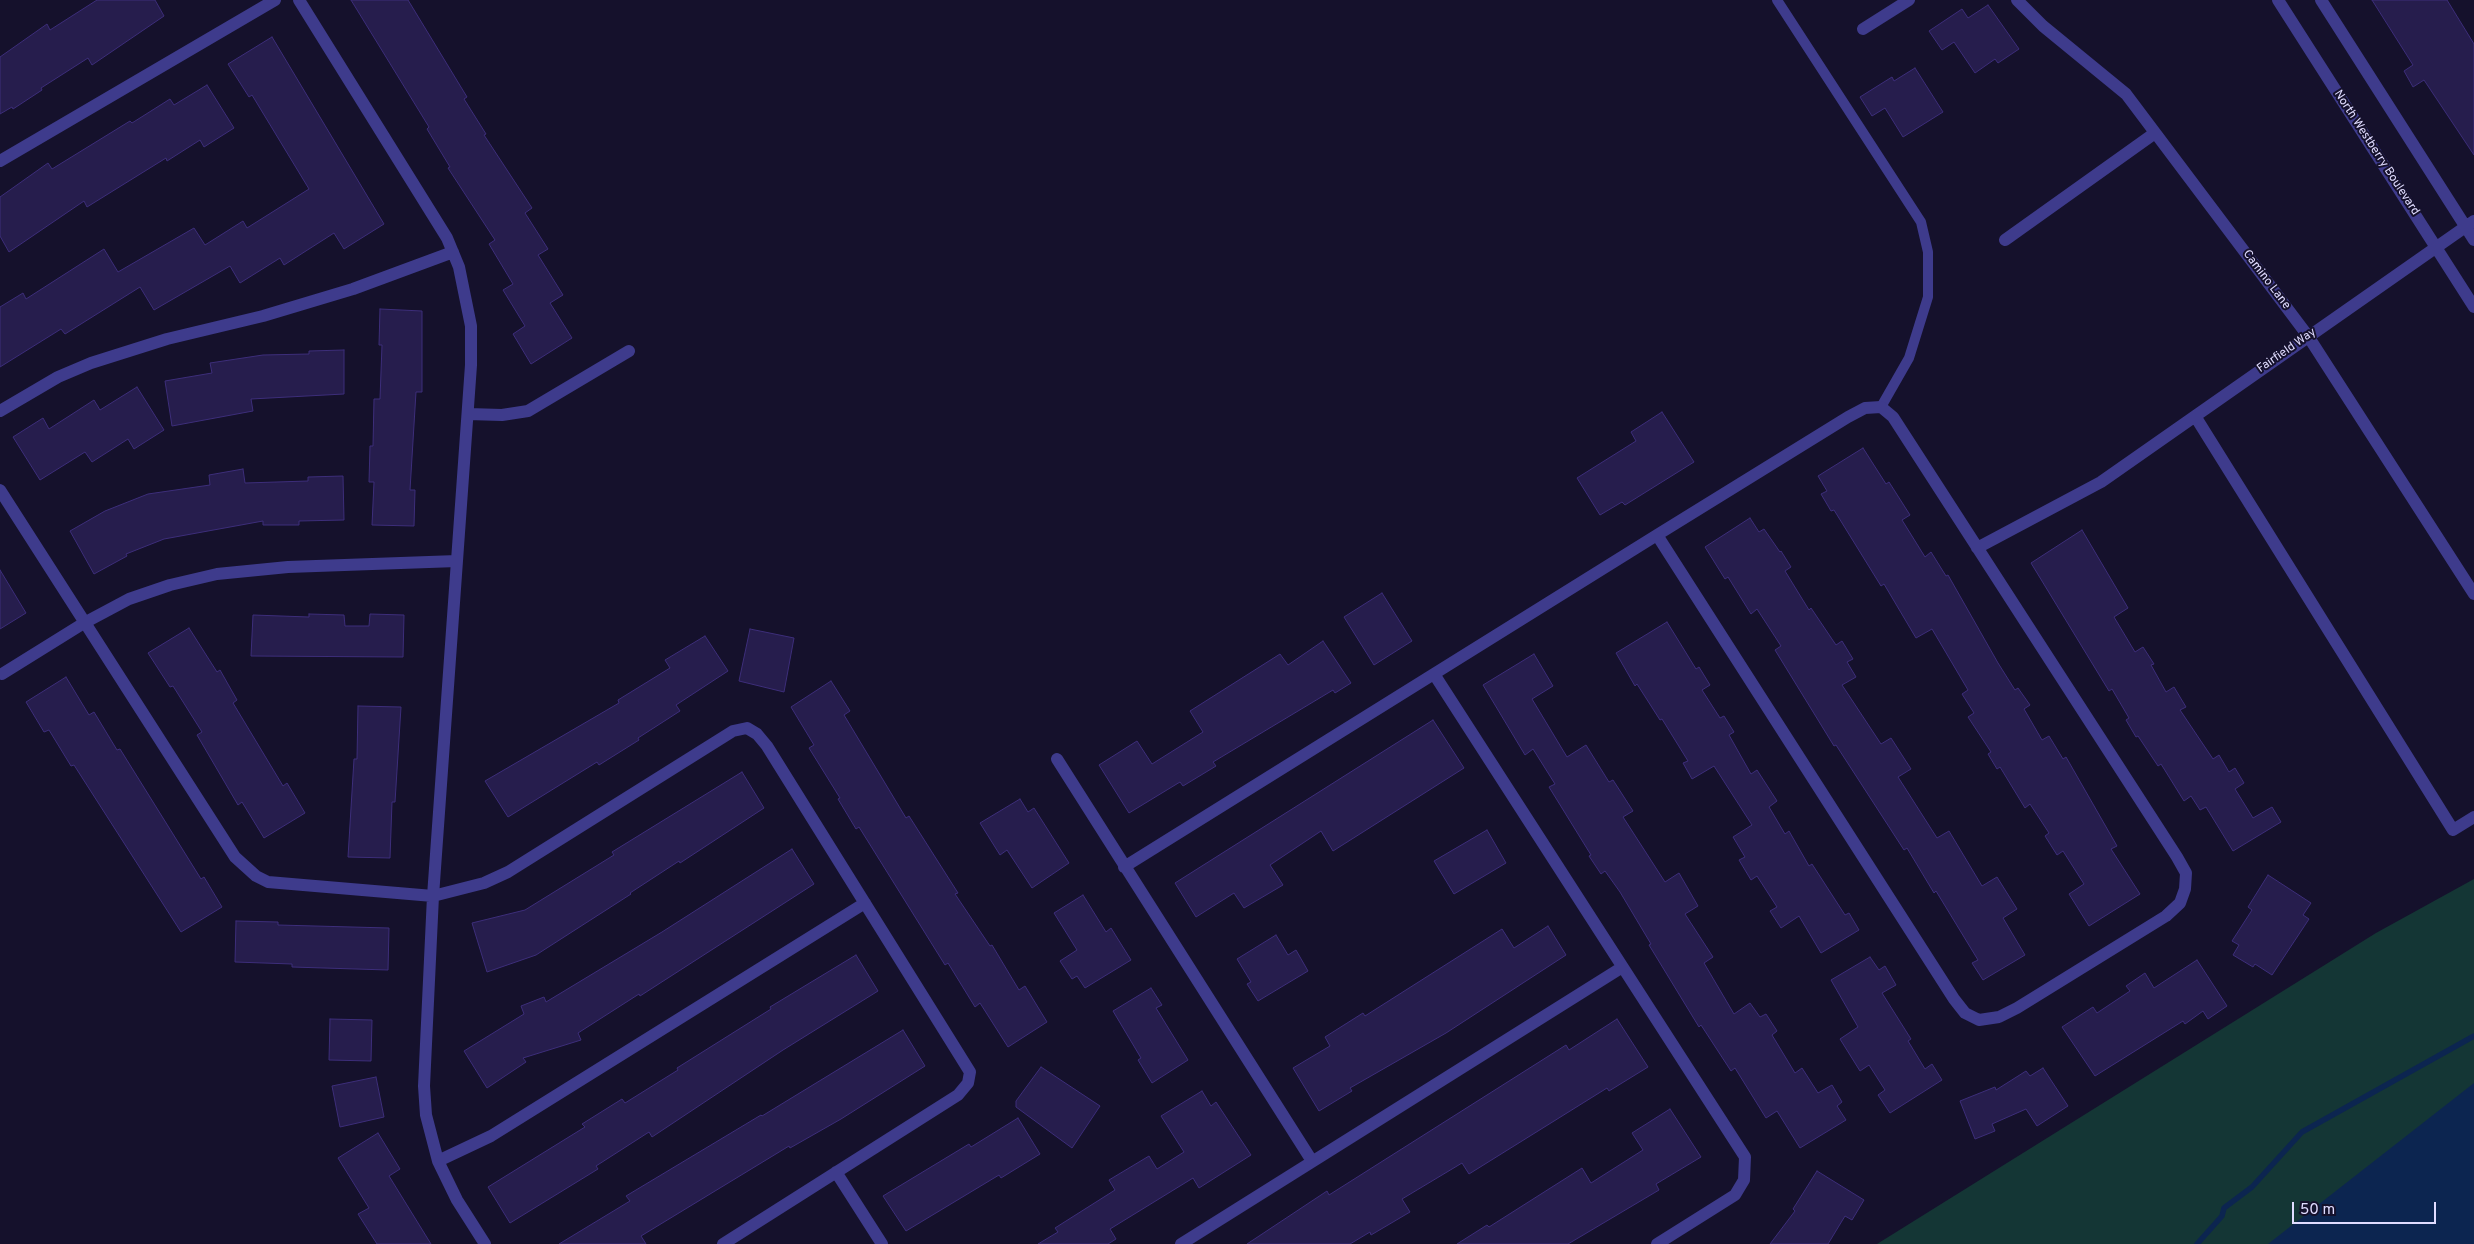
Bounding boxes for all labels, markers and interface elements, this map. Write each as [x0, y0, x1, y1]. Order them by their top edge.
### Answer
street label: North Westberry Boulevard [2330, 88, 2422, 218]
street label: Camino Lane [2239, 248, 2293, 312]
street label: Fairfield Way [2255, 325, 2319, 377]
scale bar [2294, 1192, 2438, 1224]
text: 50 m [2300, 1201, 2335, 1220]

